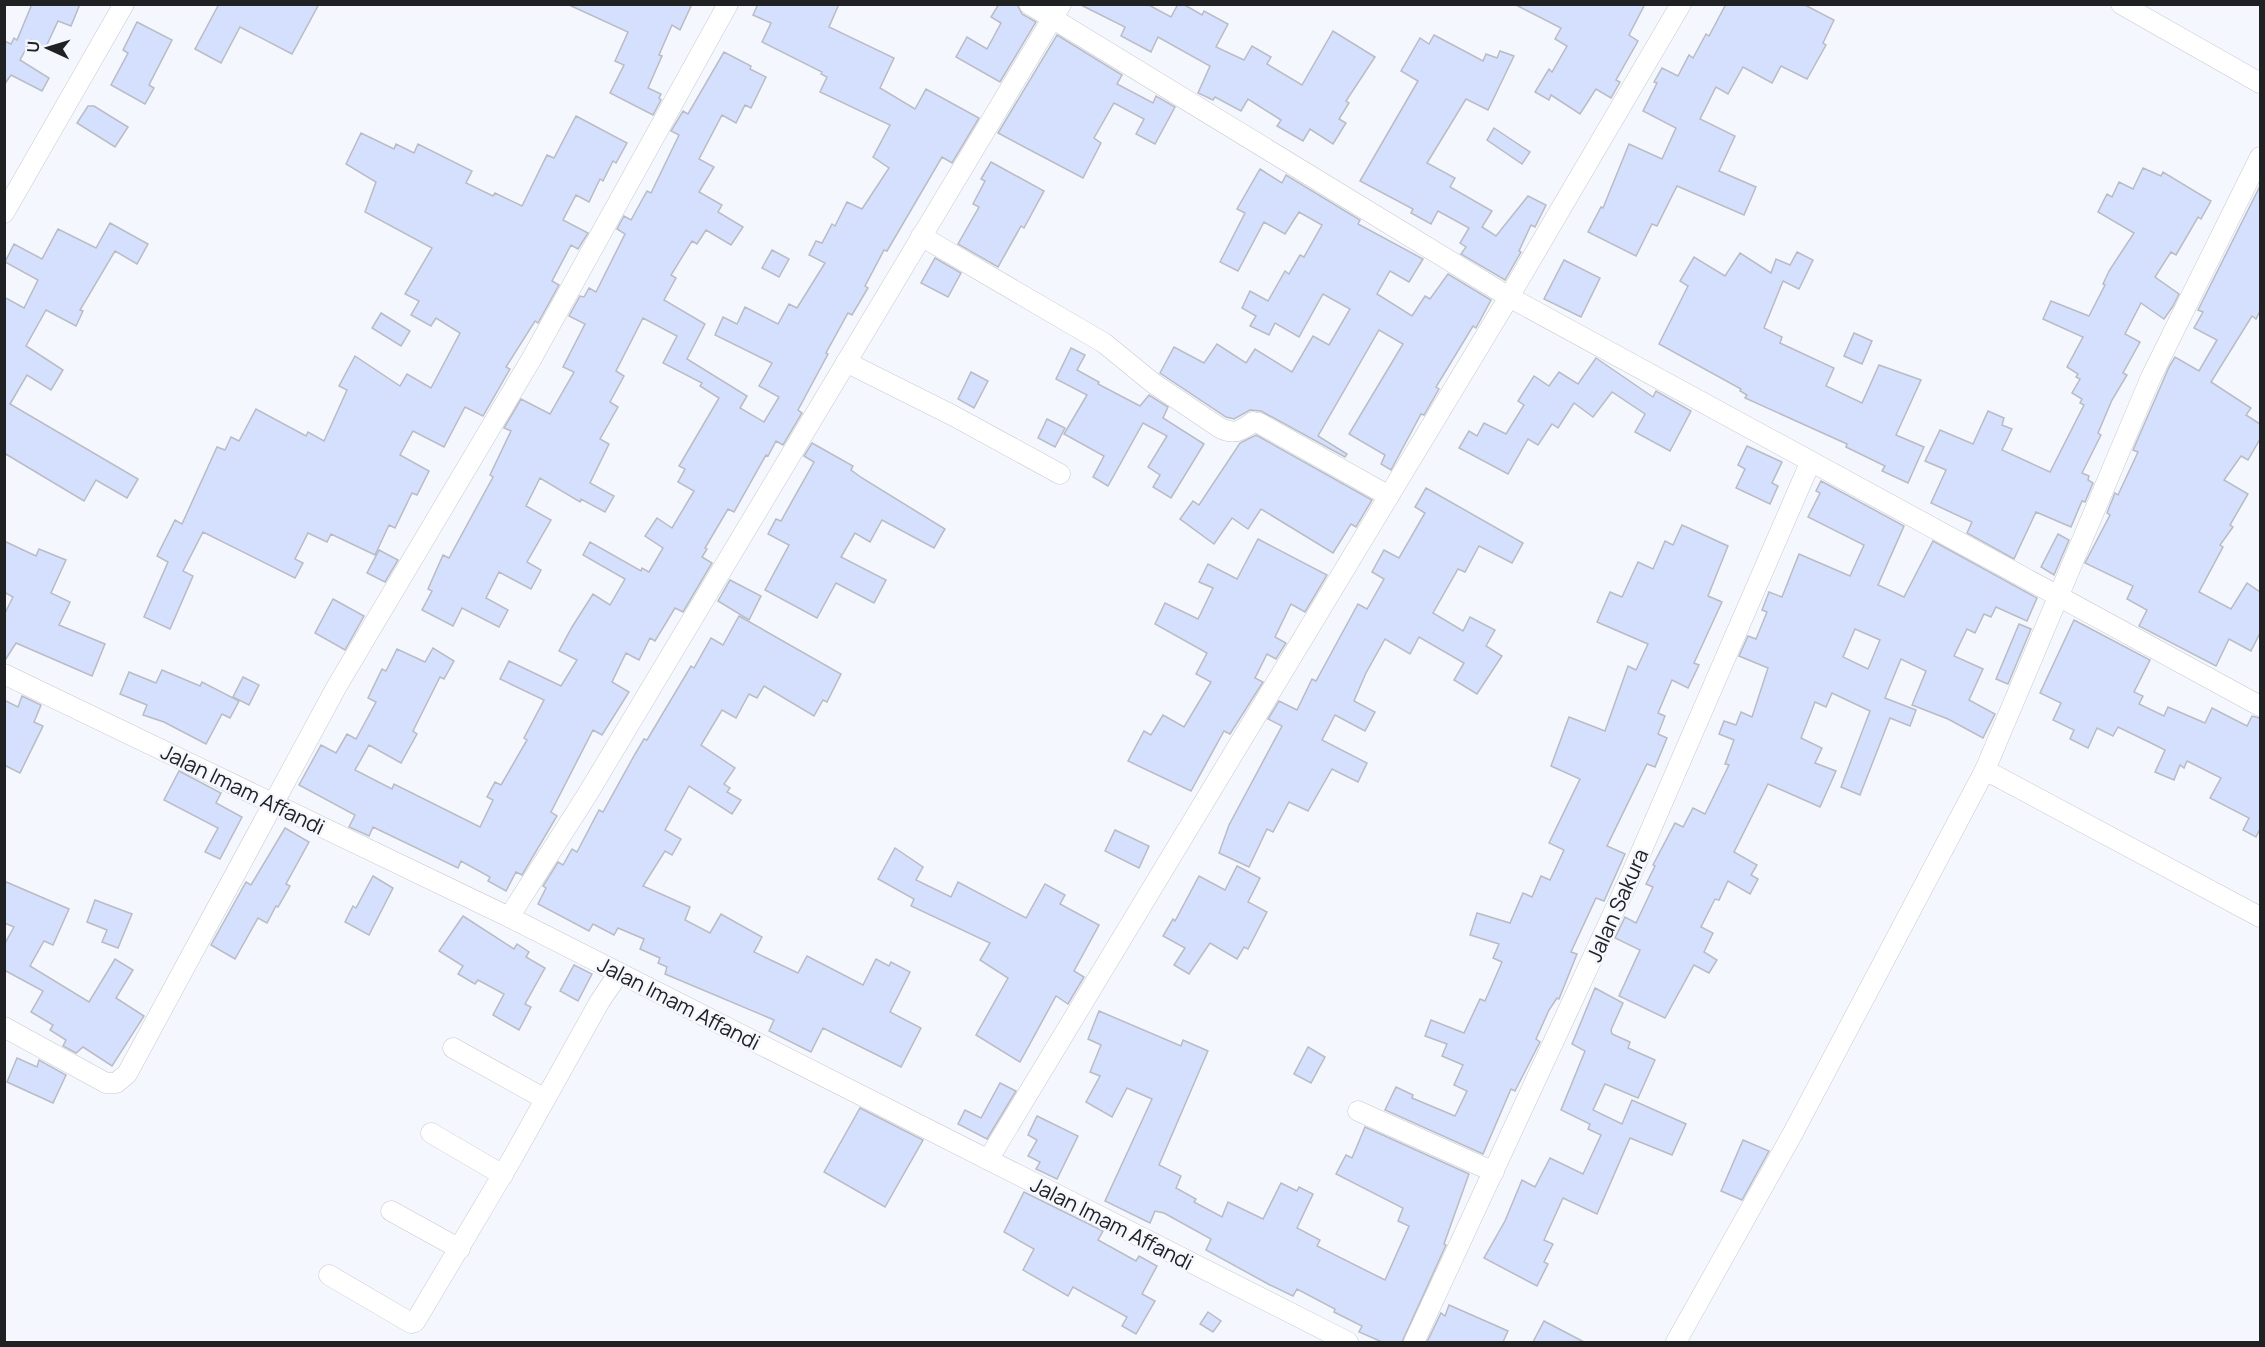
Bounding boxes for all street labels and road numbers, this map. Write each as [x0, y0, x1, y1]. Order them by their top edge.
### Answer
street label: Jalan Imam Affandi [156, 737, 330, 841]
street label: Jalan Sakura [1580, 844, 1654, 966]
street label: Jalan Imam Affandi [593, 950, 765, 1056]
street label: Jalan Imam Affandi [1026, 1170, 1198, 1276]

